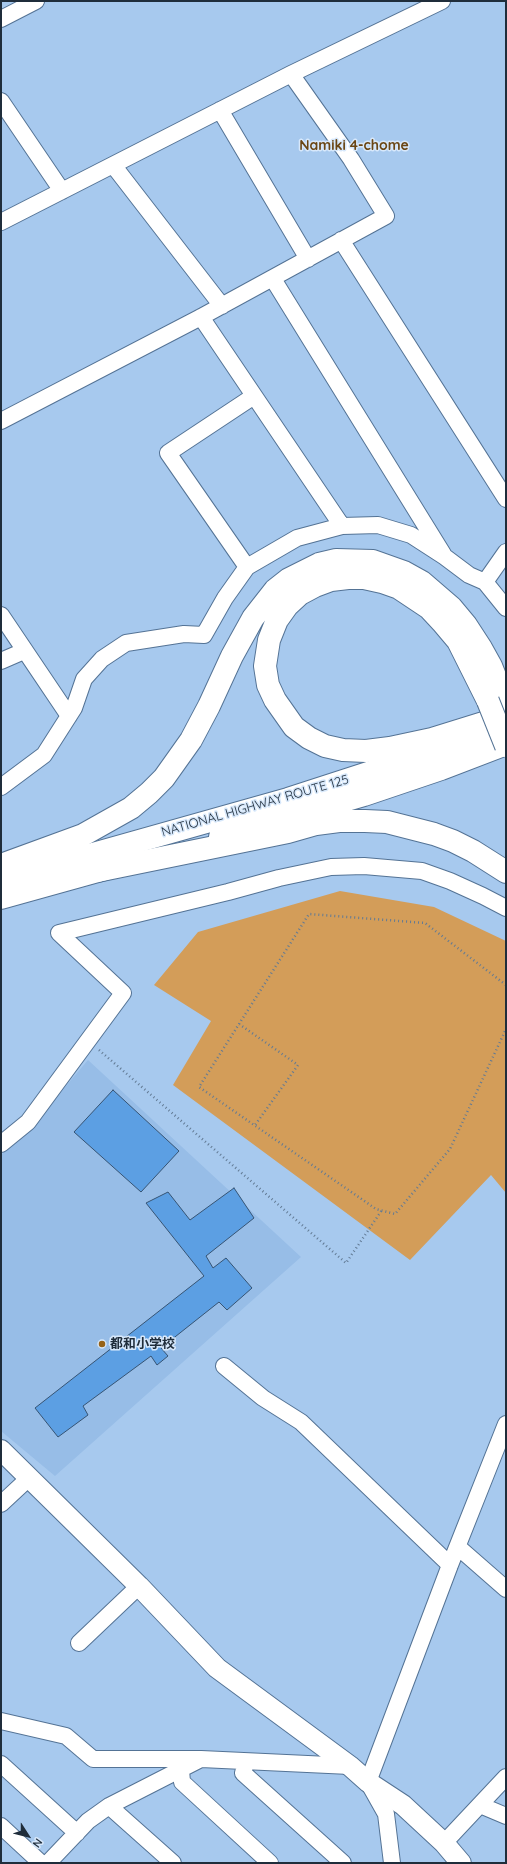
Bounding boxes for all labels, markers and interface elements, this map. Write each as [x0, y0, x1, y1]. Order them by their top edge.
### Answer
district label: Namiki 4-chome [299, 138, 409, 154]
street label: NATIONAL HIGHWAY ROUTE 125 [159, 772, 351, 840]
place label: 都和小学校 [110, 1336, 175, 1352]
marker: 都和小学校 [97, 1339, 107, 1349]
north arrow [8, 1816, 48, 1856]
text: N [30, 1836, 46, 1850]

